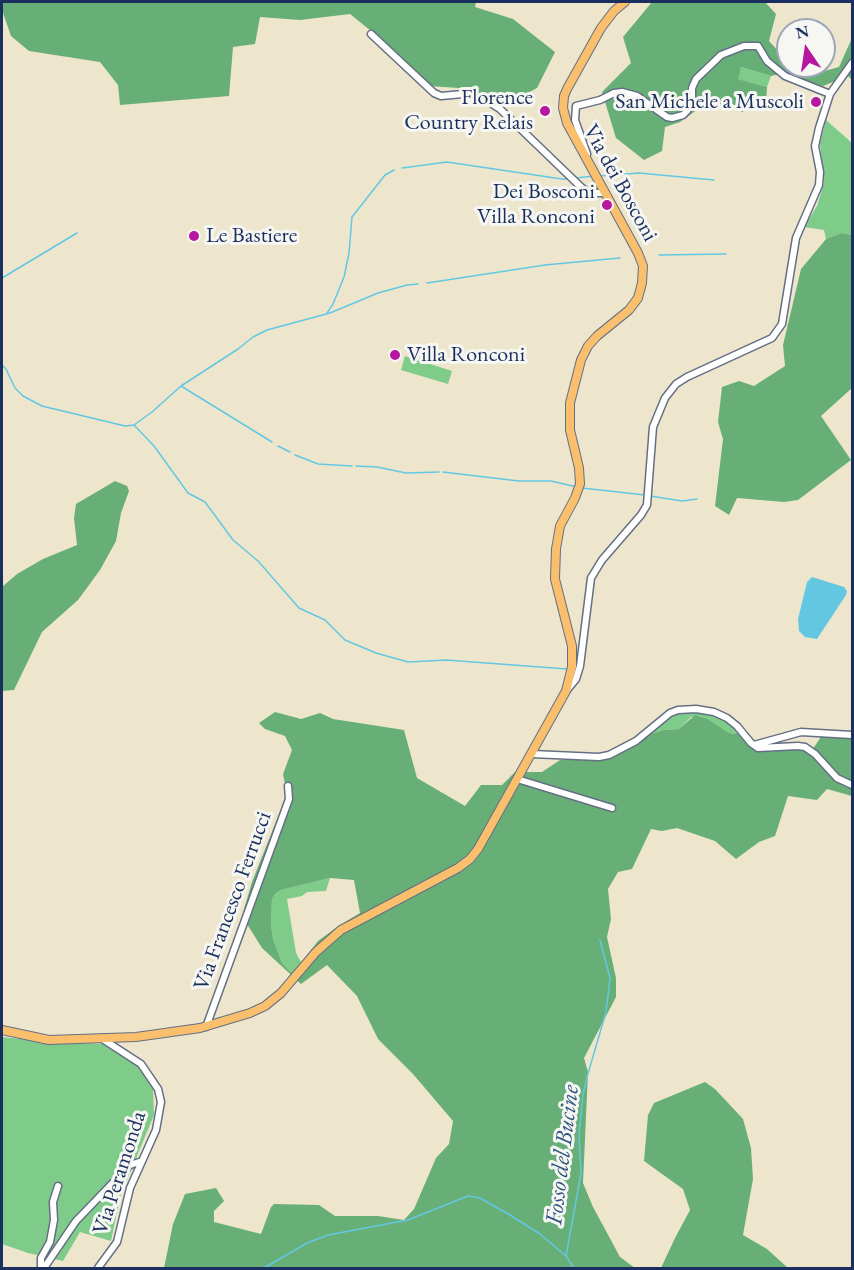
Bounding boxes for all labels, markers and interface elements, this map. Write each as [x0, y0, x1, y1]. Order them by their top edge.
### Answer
north arrow [776, 18, 836, 78]
text: N [794, 20, 811, 44]
place label: Florence Country Relais [404, 85, 533, 136]
place label: San Michele a Muscoli [615, 89, 804, 115]
marker: San Michele a Muscoli [809, 95, 823, 109]
marker: Florence Country Relais [538, 104, 552, 118]
street label: Via dei Bosconi [577, 120, 663, 246]
place label: Dei Bosconi Villa Ronconi [477, 179, 595, 230]
marker: Dei Bosconi Villa Ronconi [600, 198, 614, 212]
place label: Le Bastiere [206, 223, 297, 249]
marker: Le Bastiere [187, 229, 201, 243]
place label: Villa Ronconi [407, 342, 525, 368]
marker: Villa Ronconi [388, 348, 402, 362]
street label: Via Francesco Ferrucci [188, 808, 278, 994]
water label: Fosso del Bucine [540, 1083, 586, 1227]
street label: Via Peramonda [88, 1108, 152, 1238]

